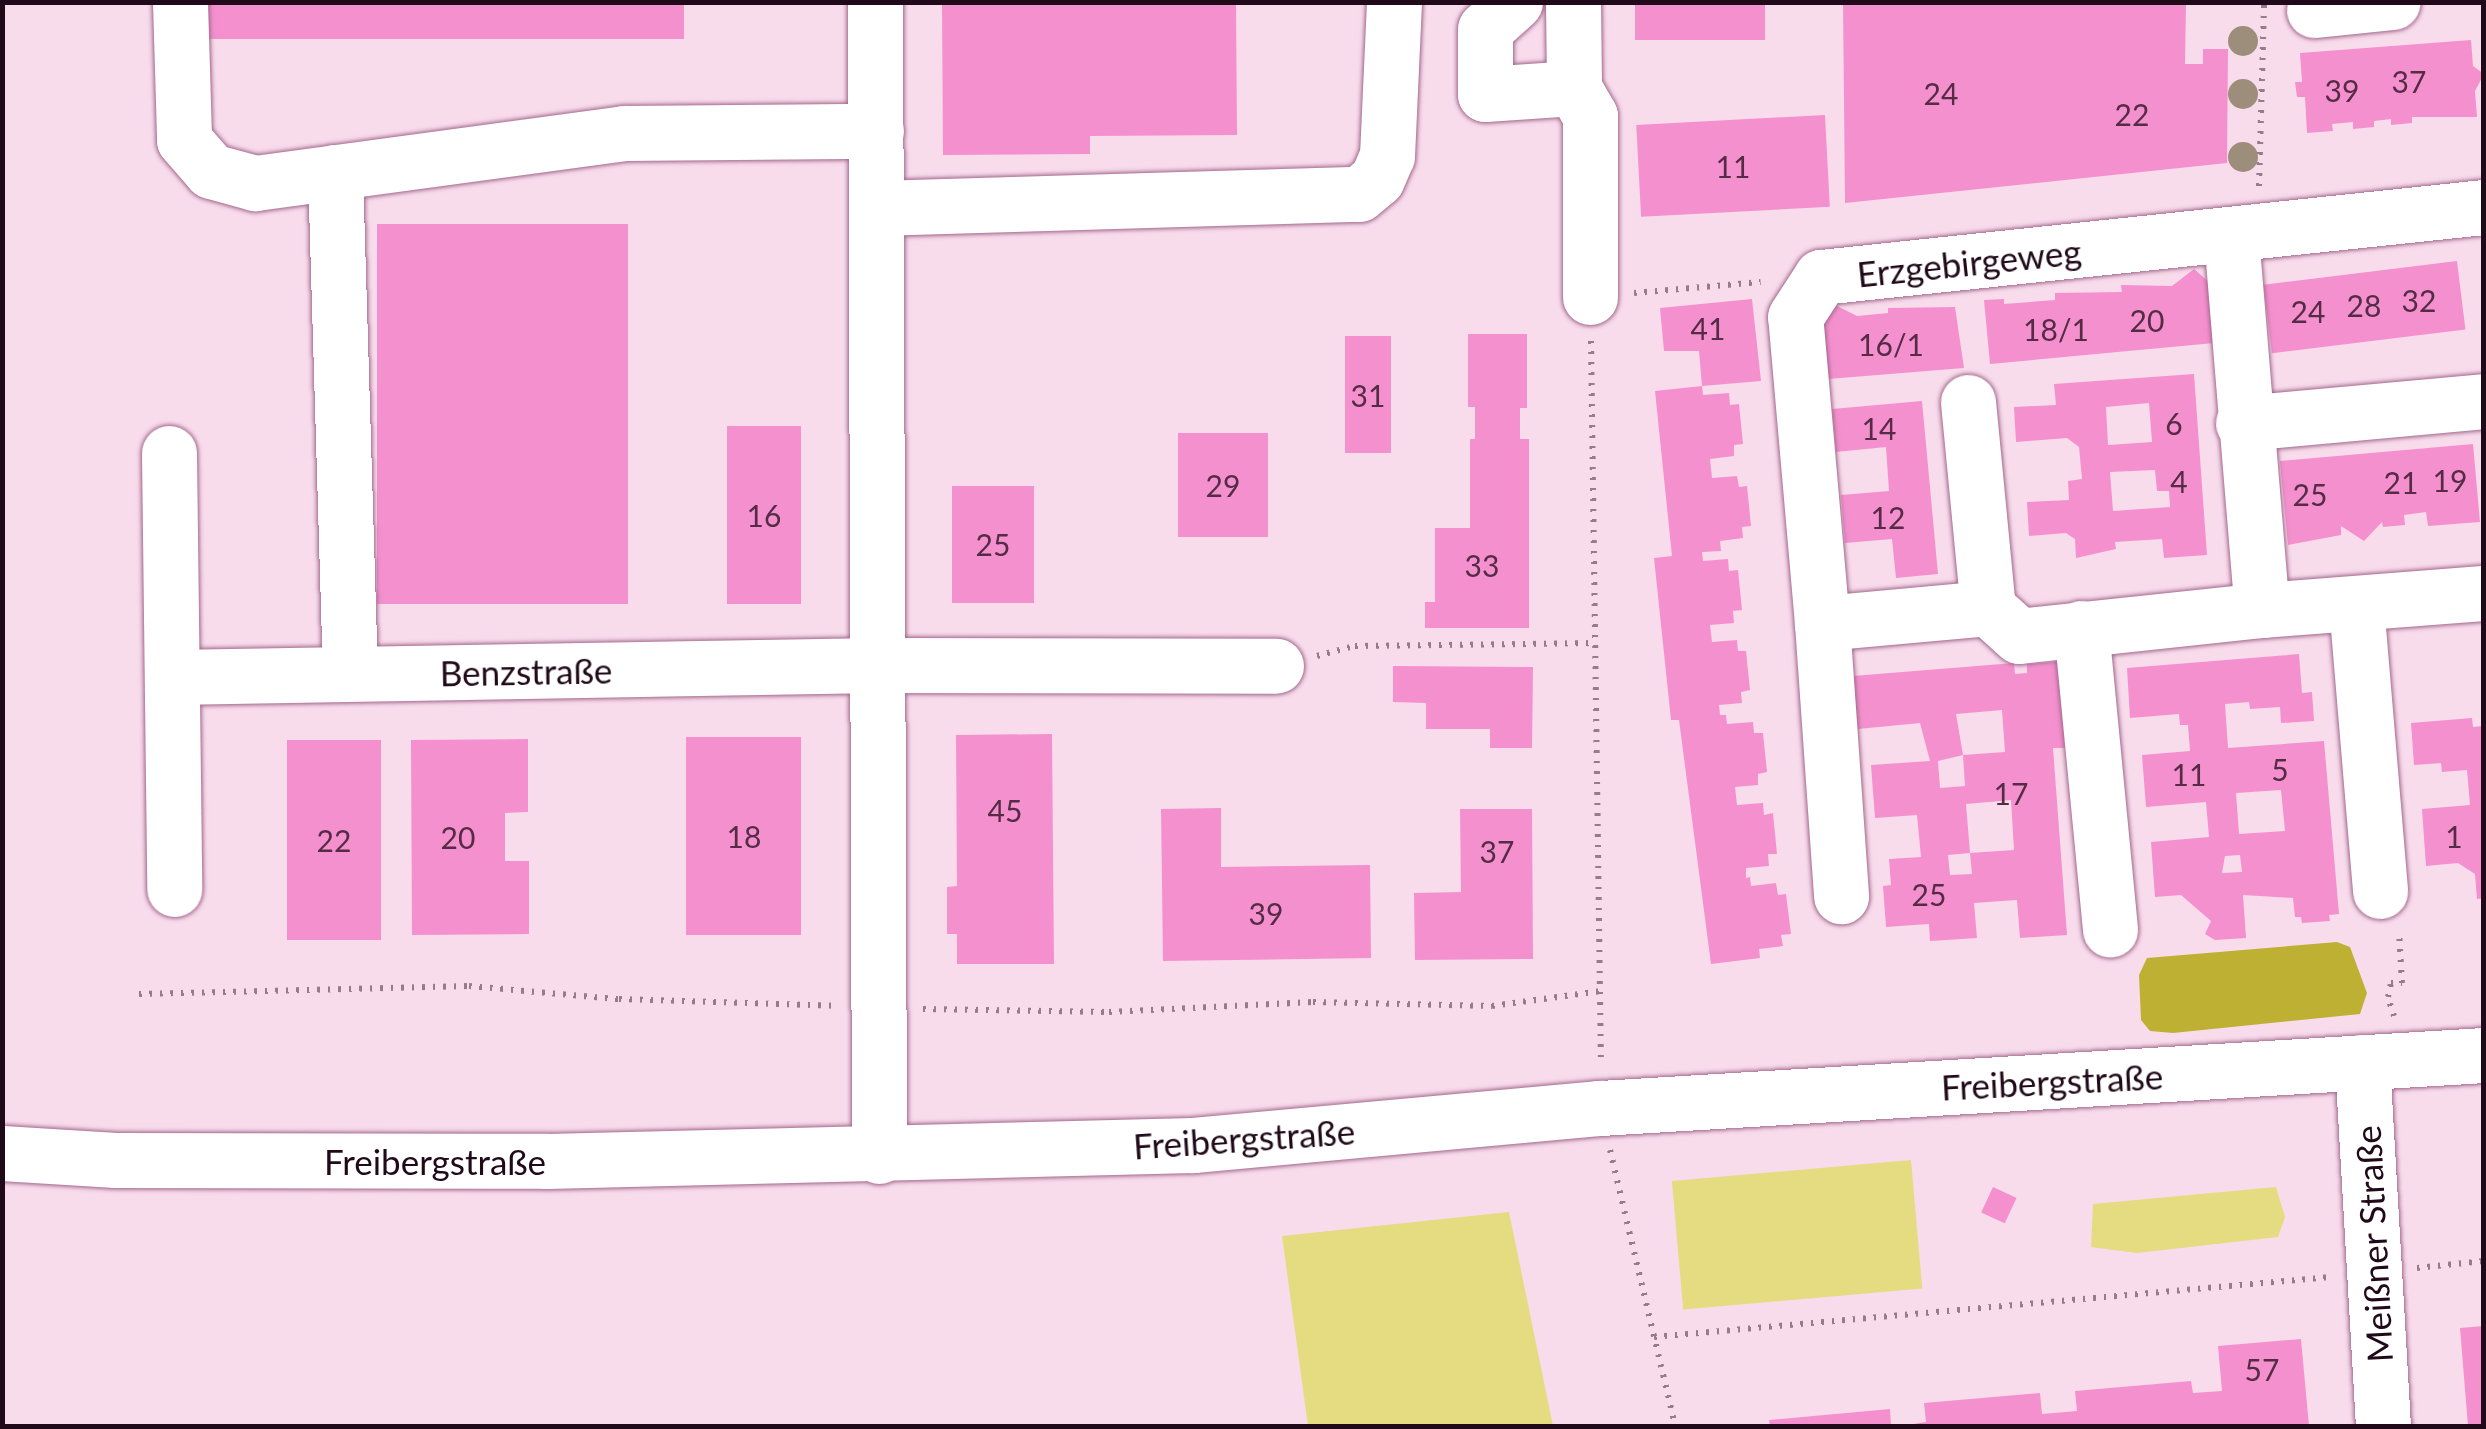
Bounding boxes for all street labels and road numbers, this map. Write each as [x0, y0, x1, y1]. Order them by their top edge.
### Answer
street label: Erzgebirgeweg [1855, 229, 2083, 295]
street label: Benzstraße [439, 648, 613, 694]
street label: Freibergstraße [1940, 1054, 2164, 1108]
street label: Freibergstraße [1132, 1109, 1356, 1167]
street label: Meißner Straße [2346, 1124, 2400, 1364]
street label: Freibergstraße [324, 1140, 546, 1182]

